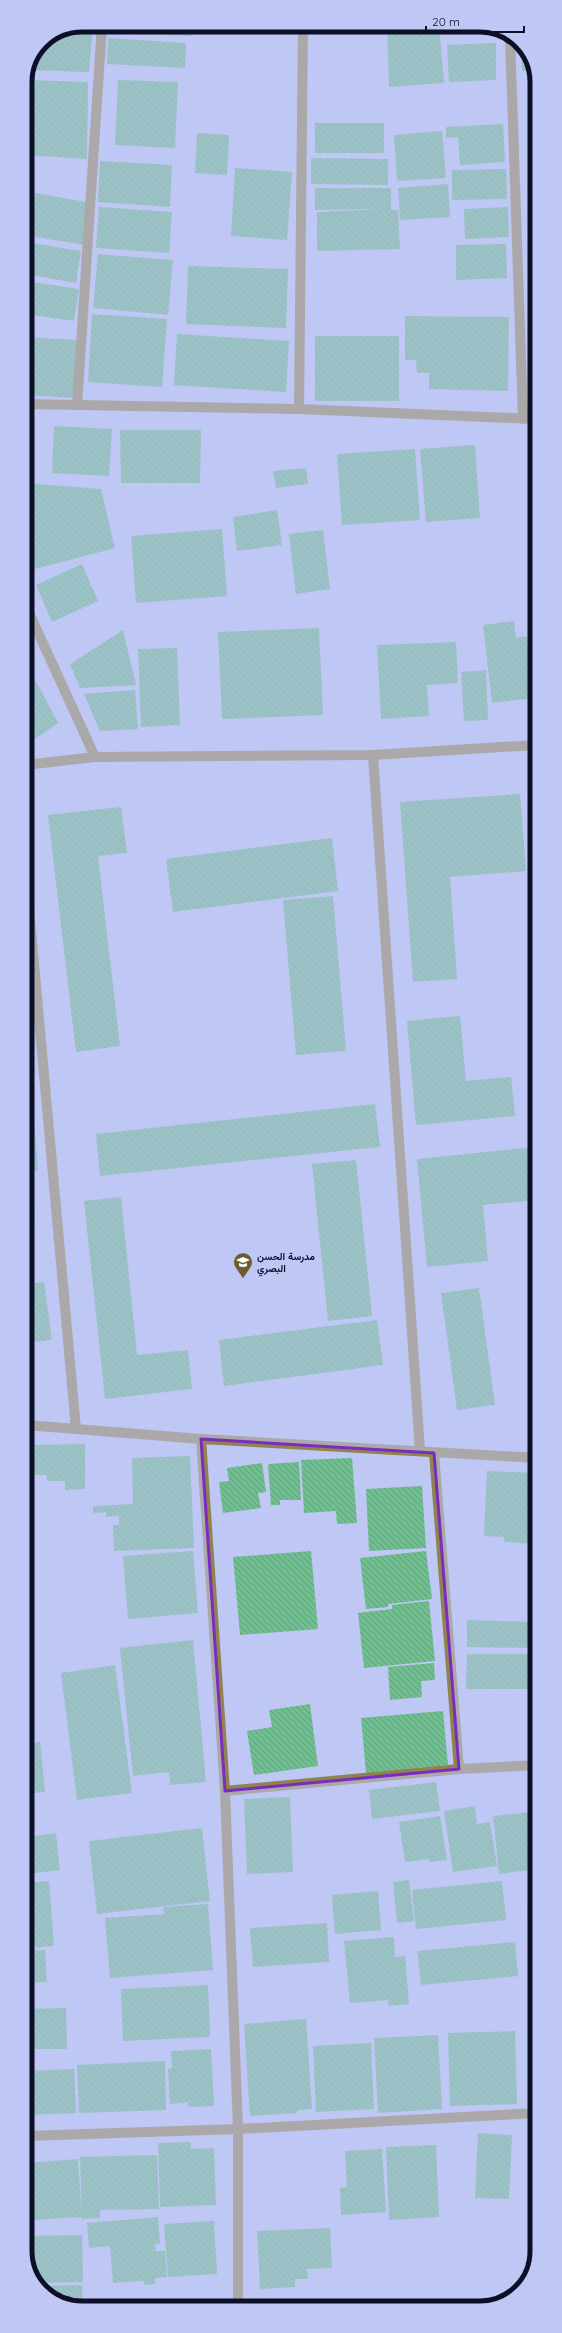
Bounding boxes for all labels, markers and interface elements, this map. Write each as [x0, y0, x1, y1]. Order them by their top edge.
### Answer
scale bar [426, 8, 524, 34]
text: 20 m [432, 14, 460, 29]
place label: مدرسة الحسن البصري [257, 1250, 316, 1277]
school or university icon: مدرسة الحسن البصري [232, 1251, 254, 1279]

